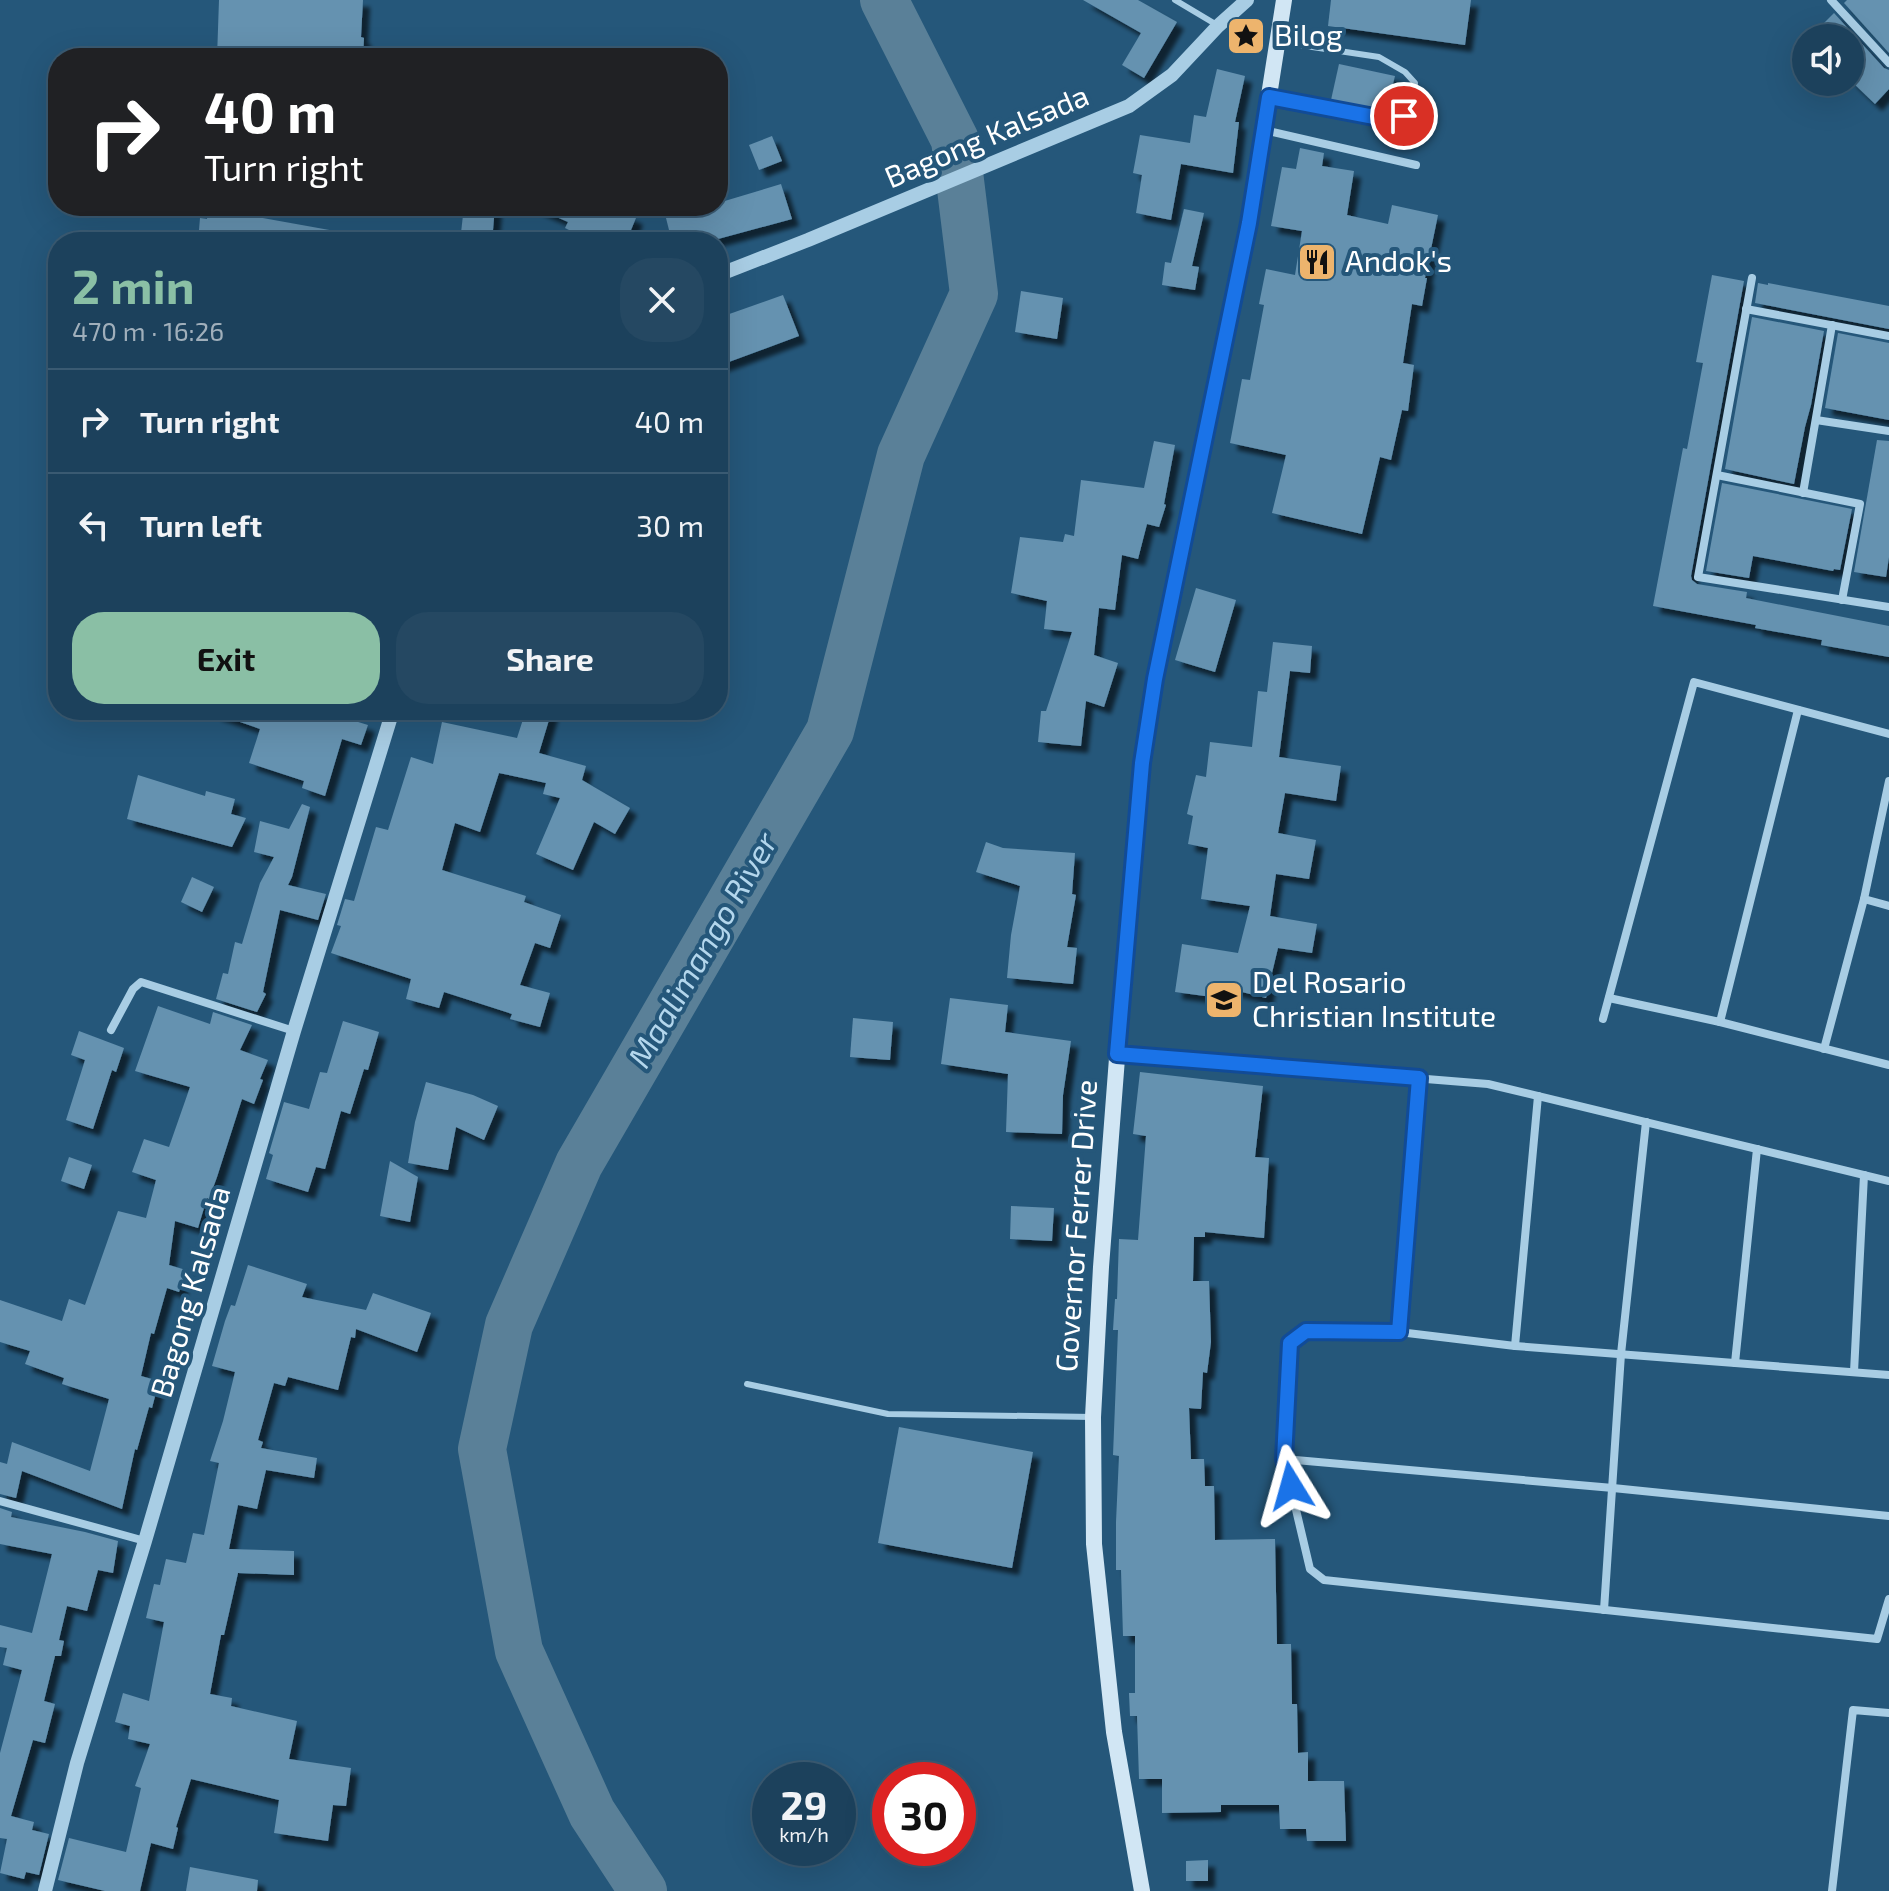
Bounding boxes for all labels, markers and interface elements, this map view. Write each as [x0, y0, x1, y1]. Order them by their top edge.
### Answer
place icon: Bilog [1225, 15, 1267, 57]
place label: Bilog [1274, 16, 1343, 52]
map controls [1792, 24, 1864, 96]
button: sound [1792, 24, 1864, 96]
street label: Bagong Kalsada [879, 76, 1094, 194]
text: 40 m [204, 77, 336, 144]
icon: right [72, 80, 176, 184]
pin [1370, 82, 1438, 150]
icon: arrive [1382, 94, 1426, 138]
text: Turn right [204, 145, 364, 188]
restaurant icon: Andok's [1296, 241, 1338, 283]
place label: Andok's [1345, 242, 1452, 278]
text: 2 min [72, 256, 195, 314]
button: close [620, 258, 704, 342]
text: 470 m · 16:26 [72, 315, 224, 346]
icon: right [72, 399, 116, 443]
text: Turn right [140, 403, 280, 439]
text: 40 m [634, 403, 704, 439]
icon: left [72, 503, 116, 547]
text: Turn left [140, 507, 262, 543]
text: 30 m [636, 507, 704, 543]
button: Exit [72, 612, 380, 704]
button: Share [396, 612, 704, 704]
water label: Maalimango River [619, 824, 785, 1074]
place label: Del Rosario Christian Institute [1252, 963, 1496, 1033]
school or university icon: Del Rosario Christian Institute [1203, 979, 1245, 1021]
street label: Governor Ferrer Drive [1047, 1078, 1103, 1373]
street label: Bagong Kalsada [142, 1182, 236, 1401]
position arrow [1249, 1444, 1333, 1528]
speed limit sign: 30 [872, 1762, 976, 1866]
text: 29 [781, 1780, 827, 1828]
text: km/h [779, 1822, 829, 1846]

